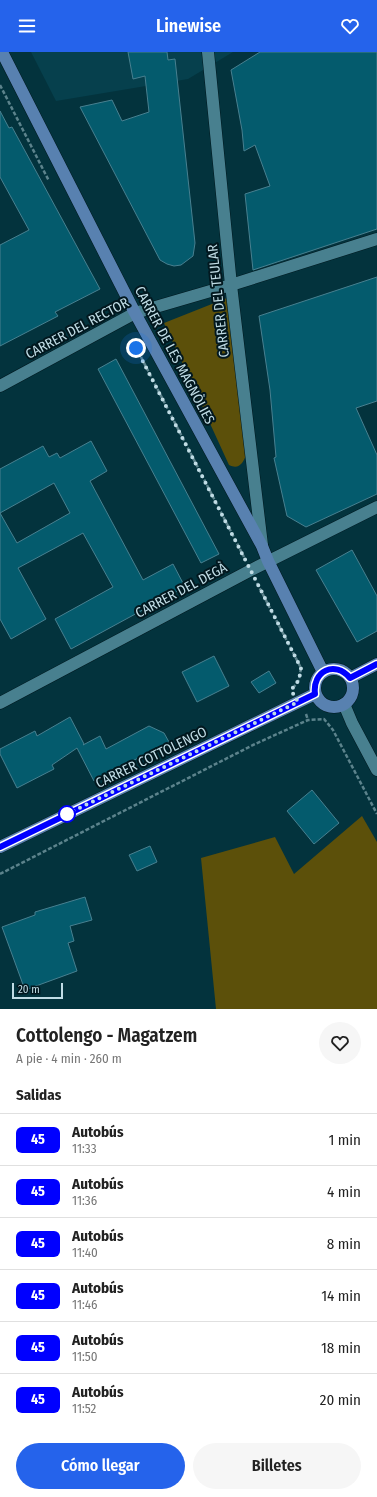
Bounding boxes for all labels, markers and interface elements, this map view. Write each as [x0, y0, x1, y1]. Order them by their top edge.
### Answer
icon: menu [16, 15, 38, 37]
text: Linewise [156, 15, 221, 37]
icon: heart [339, 15, 361, 37]
street label: CARRER DEL TEULAR [204, 243, 233, 358]
street label: CARRER DE LES MAGNÒLIES [131, 283, 219, 427]
street label: CARRER DEL RECTOR [23, 294, 132, 363]
your location [126, 338, 146, 358]
street label: CARRER DEL DEGÀ [132, 558, 231, 622]
street label: CARRER COTTOLENGO [93, 723, 210, 792]
unlabelled marker [58, 805, 76, 823]
scale bar [12, 981, 63, 1000]
text: 20 m [18, 983, 40, 996]
button: heart [319, 1022, 361, 1064]
text: Cottolengo - Magatzem [16, 1024, 197, 1047]
text: A pie · 4 min · 260 m [16, 1051, 122, 1066]
text: Salidas [16, 1086, 61, 1104]
text: Autobús [72, 1123, 123, 1141]
text: 45 [31, 1131, 45, 1148]
text: 1 min [328, 1131, 361, 1149]
text: 11:33 [72, 1141, 97, 1156]
text: Autobús [72, 1175, 123, 1193]
text: 45 [31, 1183, 45, 1200]
text: 4 min [327, 1183, 361, 1201]
text: 11:36 [72, 1193, 97, 1208]
text: Autobús [72, 1227, 123, 1245]
text: 45 [31, 1235, 45, 1252]
text: 8 min [327, 1235, 361, 1253]
text: 11:40 [72, 1245, 98, 1260]
text: Autobús [72, 1279, 123, 1297]
text: 45 [31, 1287, 45, 1304]
text: 14 min [321, 1287, 361, 1305]
text: 11:46 [72, 1297, 97, 1312]
text: Autobús [72, 1331, 123, 1349]
text: 45 [31, 1339, 45, 1356]
text: 18 min [321, 1339, 361, 1357]
text: 11:50 [72, 1349, 98, 1364]
text: Autobús [72, 1383, 123, 1401]
text: 45 [31, 1391, 45, 1408]
text: 20 min [320, 1391, 361, 1409]
text: 11:52 [72, 1401, 96, 1416]
button: Cómo llegar [16, 1443, 185, 1489]
button: Billetes [193, 1443, 361, 1489]

